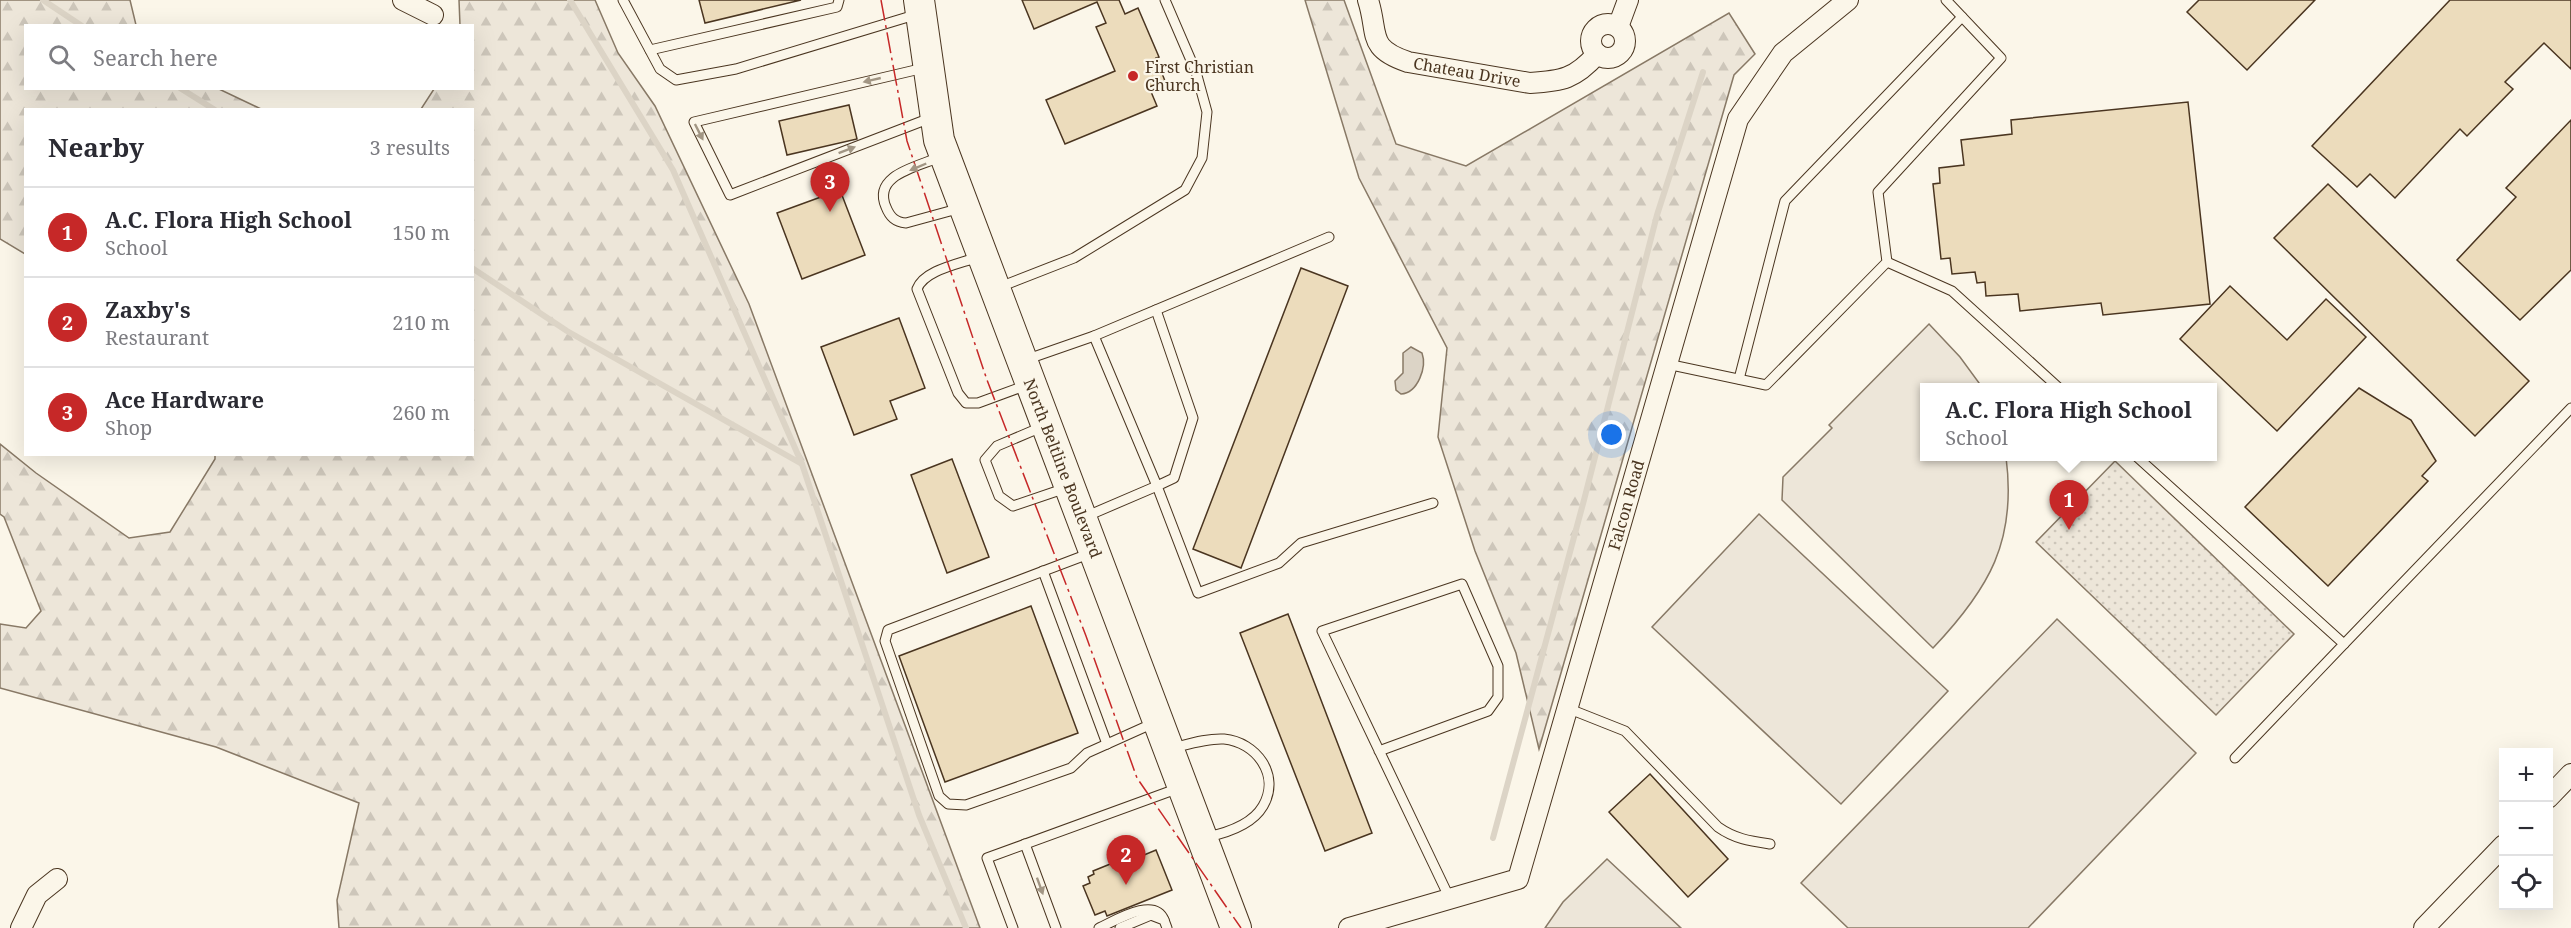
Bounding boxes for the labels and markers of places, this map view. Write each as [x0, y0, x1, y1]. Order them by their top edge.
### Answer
place label: First Christian Church [1145, 56, 1254, 96]
marker: First Christian Church [1126, 69, 1140, 83]
pin: 3 [810, 162, 850, 212]
pin: 1 [2050, 480, 2088, 530]
pin: 2 [1106, 836, 1146, 885]

